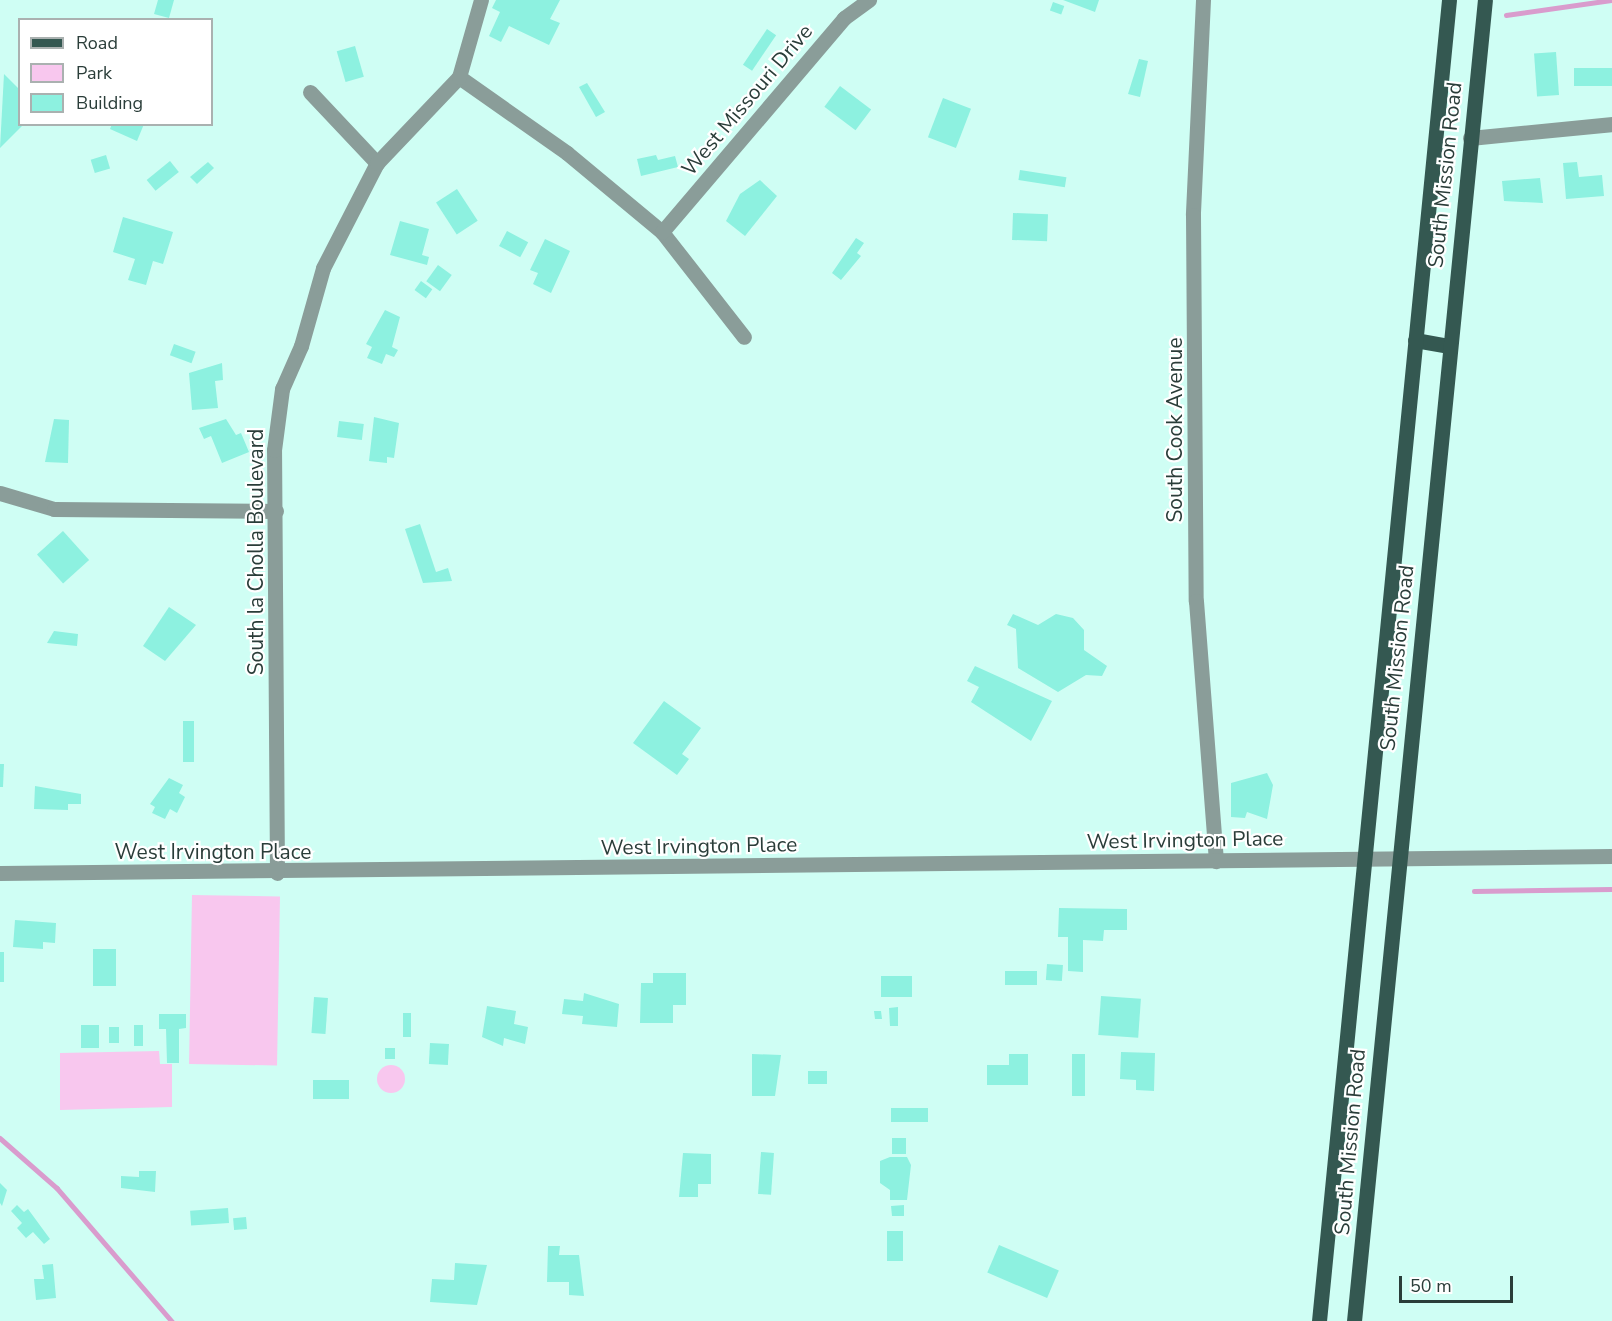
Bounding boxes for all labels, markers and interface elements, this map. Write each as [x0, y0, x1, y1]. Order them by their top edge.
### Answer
legend [18, 18, 213, 126]
street label: West Missouri Drive [676, 19, 818, 181]
text: Road [76, 31, 118, 55]
text: Park [76, 61, 112, 85]
street label: South Mission Road [1423, 81, 1467, 269]
text: Building [76, 91, 143, 115]
street label: South Cook Avenue [1162, 337, 1188, 523]
street label: South la Cholla Boulevard [243, 429, 269, 675]
street label: South Mission Road [1375, 564, 1419, 752]
street label: West Irvington Place [1086, 826, 1284, 854]
street label: West Irvington Place [600, 832, 798, 860]
street label: West Irvington Place [115, 839, 311, 865]
street label: South Mission Road [1329, 1048, 1371, 1236]
scale bar [1402, 1264, 1516, 1302]
text: 50 m [1410, 1274, 1452, 1298]

